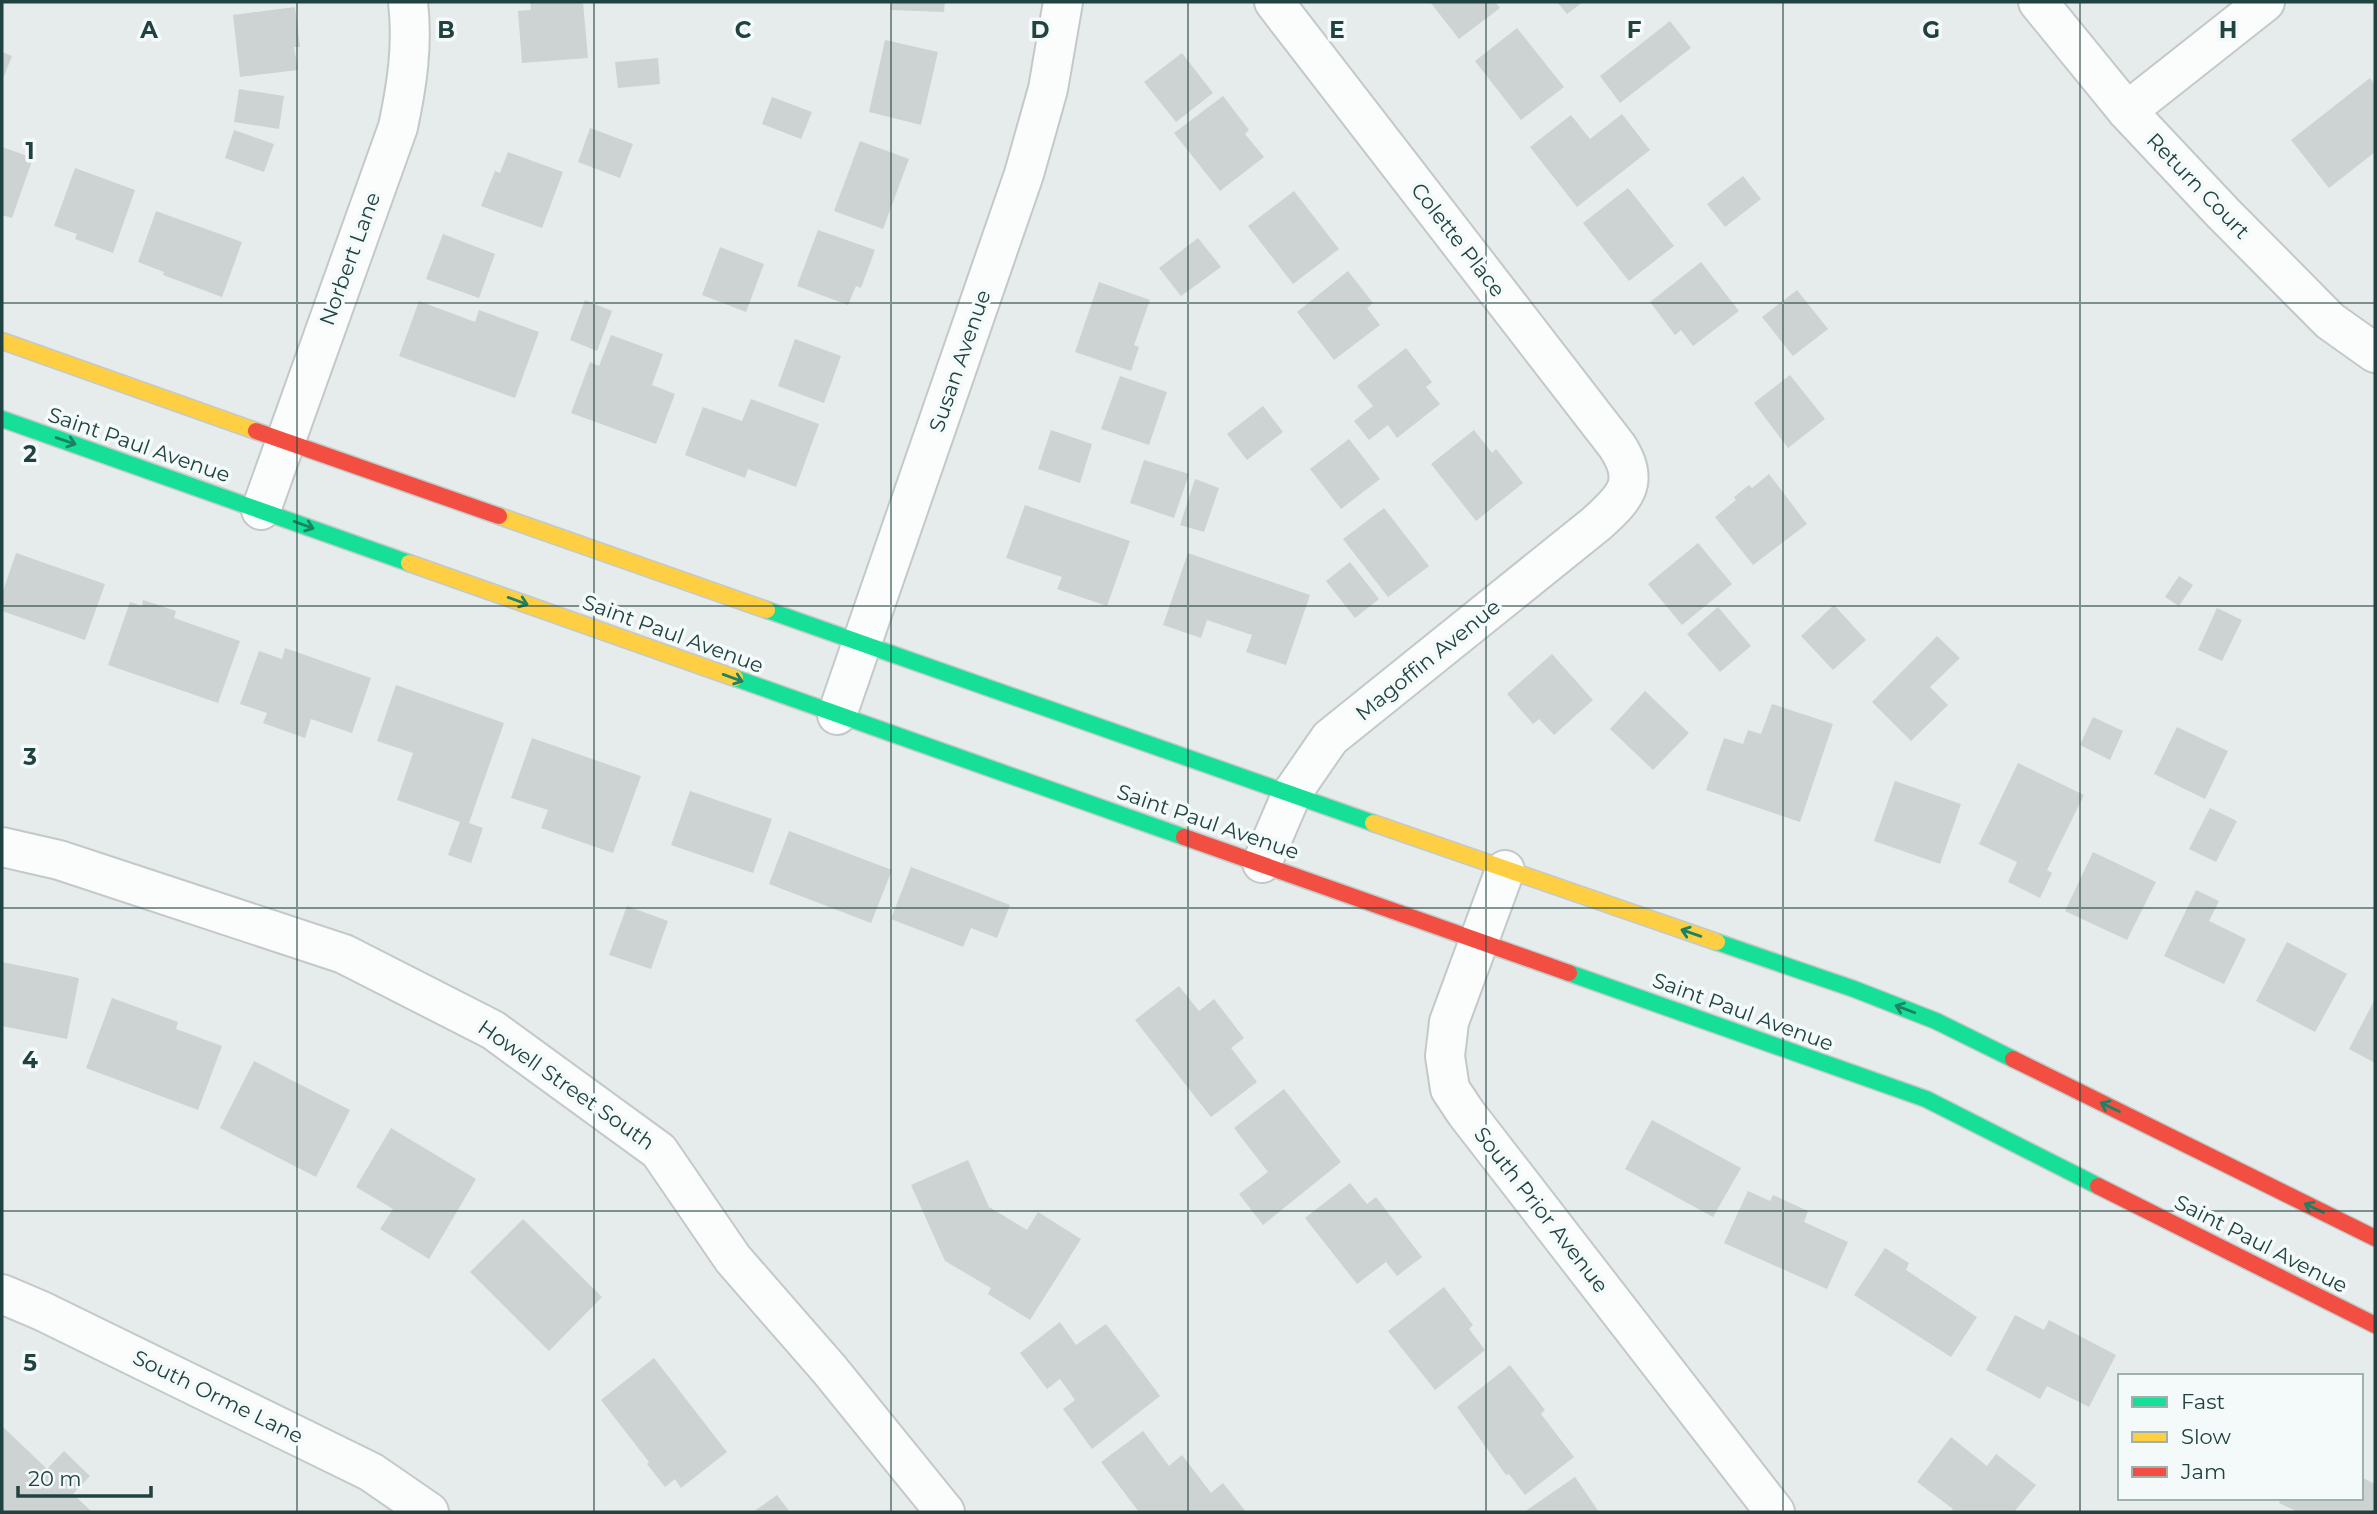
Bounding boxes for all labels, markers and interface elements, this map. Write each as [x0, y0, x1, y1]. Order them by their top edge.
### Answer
text: A [139, 16, 158, 44]
text: B [437, 16, 455, 44]
text: C [735, 16, 752, 44]
text: D [1031, 16, 1050, 44]
text: E [1329, 16, 1345, 44]
text: F [1627, 16, 1642, 44]
text: G [1922, 16, 1940, 44]
text: H [2219, 16, 2237, 44]
street label: Return Court [2142, 128, 2255, 244]
text: 1 [25, 137, 35, 165]
street label: Colette Place [1406, 178, 1511, 302]
street label: Norbert Lane [314, 189, 385, 329]
street label: Susan Avenue [924, 287, 996, 435]
street label: Saint Paul Avenue [45, 402, 233, 487]
one-way arrow [55, 436, 77, 448]
text: 2 [23, 440, 37, 468]
one-way arrow [292, 520, 314, 532]
street label: Saint Paul Avenue [579, 589, 767, 678]
street label: Magoffin Avenue [1350, 594, 1505, 726]
one-way arrow [507, 596, 529, 608]
one-way arrow [721, 672, 743, 685]
text: 3 [22, 743, 37, 771]
street label: Saint Paul Avenue [1114, 779, 1302, 864]
one-way arrow [1680, 926, 1702, 938]
street label: Saint Paul Avenue [1649, 967, 1837, 1056]
one-way arrow [1895, 1002, 1916, 1014]
street label: Howell Street South [473, 1014, 659, 1155]
text: 4 [22, 1046, 38, 1074]
one-way arrow [2100, 1100, 2121, 1114]
street label: South Prior Avenue [1469, 1122, 1614, 1297]
street label: Saint Paul Avenue [2171, 1189, 2352, 1298]
one-way arrow [2304, 1201, 2325, 1215]
street label: South Orme Lane [129, 1344, 307, 1449]
text: 5 [23, 1349, 37, 1377]
legend [2118, 1374, 2363, 1500]
text: Fast [2181, 1389, 2225, 1414]
text: Slow [2181, 1424, 2231, 1449]
scale bar [18, 1454, 150, 1498]
text: Jam [2180, 1459, 2226, 1484]
text: 20 m [28, 1466, 82, 1491]

